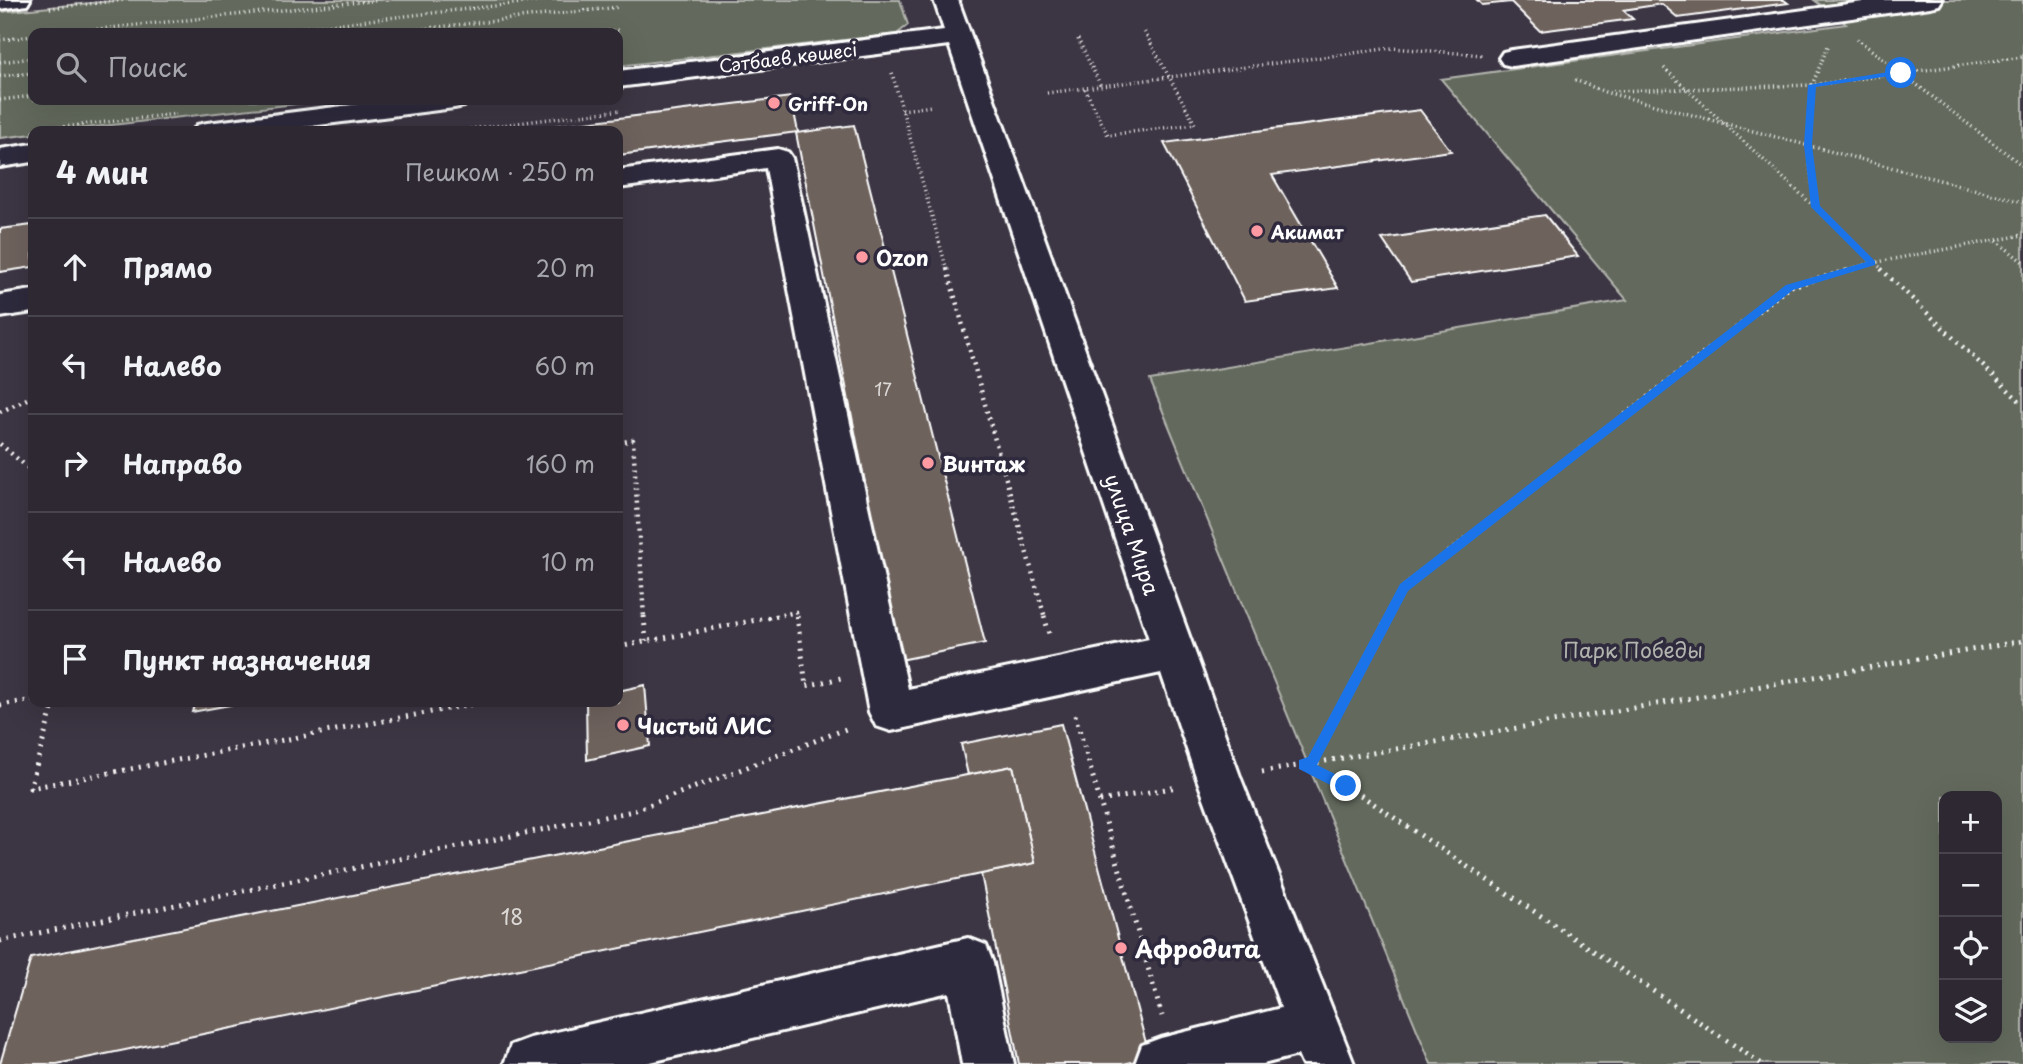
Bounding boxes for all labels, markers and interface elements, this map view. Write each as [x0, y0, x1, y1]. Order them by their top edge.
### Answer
search box [28, 28, 623, 105]
street label: Сәтбаев көшесі [717, 35, 859, 79]
text: Поиск [108, 47, 187, 86]
icon: search [52, 48, 90, 86]
route start [1885, 57, 1916, 88]
place label: Griff-On [788, 90, 868, 117]
marker: Griff-On [766, 95, 782, 111]
text: 4 мин [56, 149, 149, 194]
text: Пешком · 250 m [405, 154, 595, 189]
place label: Акимат [1270, 218, 1345, 245]
marker: Акимат [1249, 223, 1265, 239]
place label: Ozon [876, 241, 929, 273]
icon: ahead [56, 248, 94, 286]
text: Прямо [123, 248, 212, 287]
marker: Ozon [854, 249, 870, 265]
text: 20 m [536, 250, 595, 285]
icon: left [56, 346, 94, 384]
text: Налево [123, 346, 221, 385]
text: 60 m [535, 348, 595, 383]
house number: 17 [874, 375, 892, 402]
icon: right [56, 444, 94, 482]
text: Направо [123, 444, 242, 483]
text: 160 m [526, 446, 595, 481]
place label: Винтаж [942, 447, 1025, 479]
marker: Винтаж [920, 455, 936, 471]
street label: улица Мира [1097, 469, 1169, 600]
icon: left [56, 542, 94, 580]
text: Налево [123, 542, 221, 581]
text: 10 m [541, 544, 595, 579]
park label: Парк Победы [1563, 633, 1703, 665]
icon: arrive [56, 640, 94, 678]
text: Пункт назначения [123, 640, 371, 679]
place label: Чистый ЛИС [637, 709, 772, 741]
marker: Чистый ЛИС [615, 717, 631, 733]
route end [1330, 770, 1361, 801]
map controls [1939, 791, 2002, 1043]
button: + [1939, 791, 2002, 854]
button: − [1939, 854, 2002, 917]
house number: 18 [501, 900, 523, 932]
button: locate [1939, 917, 2002, 980]
place label: Афродита [1134, 930, 1261, 966]
marker: Афродита [1113, 940, 1129, 956]
button: layers [1939, 980, 2002, 1043]

